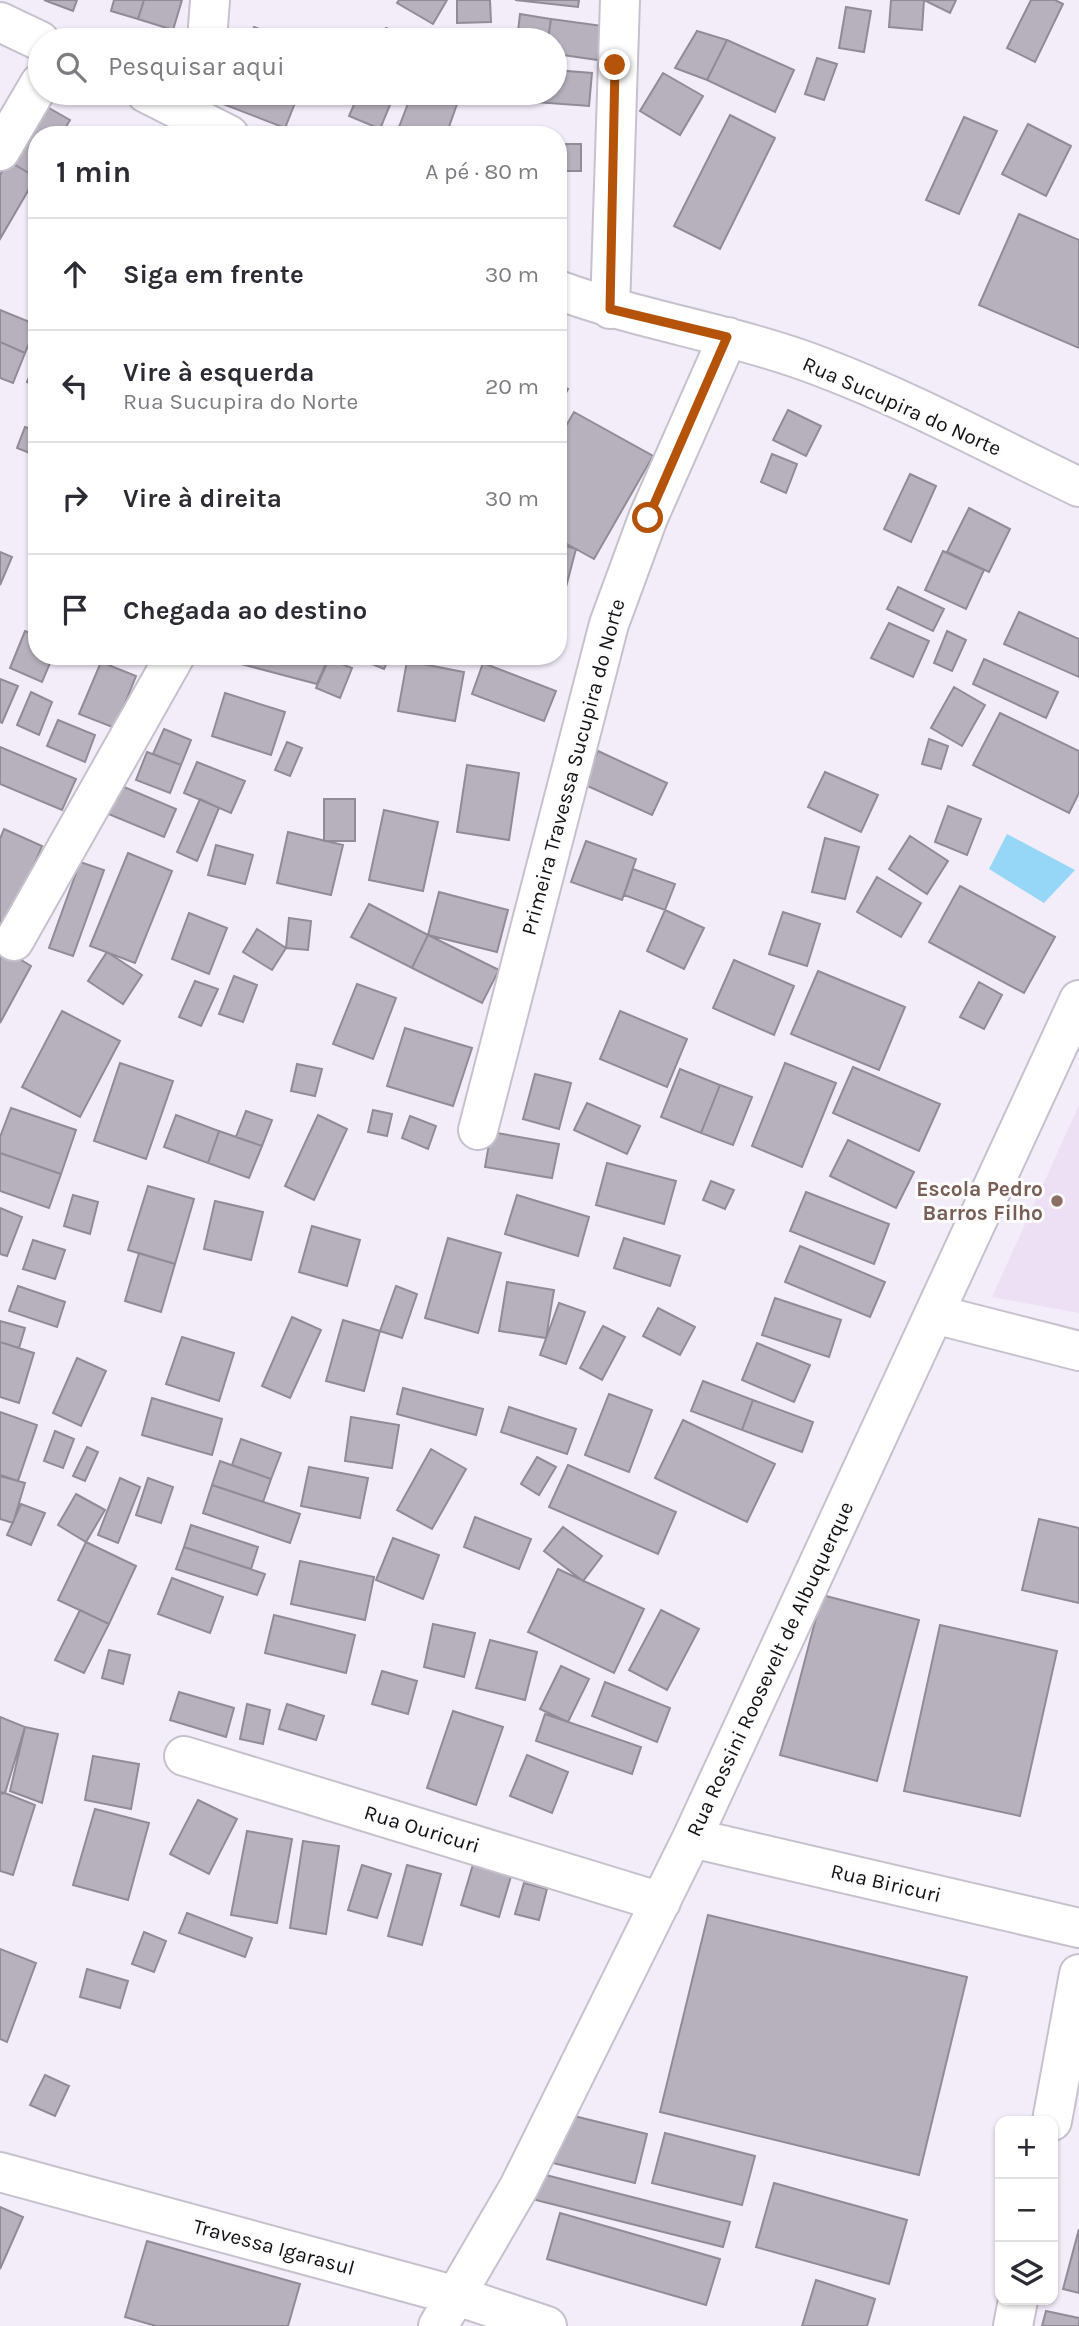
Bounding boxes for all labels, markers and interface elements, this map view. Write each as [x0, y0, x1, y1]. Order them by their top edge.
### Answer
search box [28, 28, 567, 105]
icon: search [52, 48, 90, 86]
route end [599, 49, 630, 80]
text: Pesquisar aqui [108, 51, 285, 82]
text: 1 min [56, 154, 131, 190]
text: A pé · 80 m [425, 158, 539, 185]
icon: ahead [56, 255, 94, 293]
text: Siga em frente [123, 259, 304, 290]
text: 30 m [485, 261, 539, 288]
street label: Rua Sucupira do Norte [799, 351, 1005, 461]
text: Vire à esquerda [123, 357, 314, 388]
icon: left [56, 367, 94, 405]
text: 20 m [485, 373, 539, 400]
text: Rua Sucupira do Norte [123, 388, 358, 415]
icon: right [56, 479, 94, 517]
text: Vire à direita [123, 483, 282, 514]
text: 30 m [485, 485, 539, 512]
route start [632, 502, 663, 533]
icon: arrive [56, 591, 94, 629]
text: Chegada ao destino [123, 595, 367, 626]
street label: Primeira Travessa Sucupira do Norte [516, 596, 630, 938]
place label: Escola Pedro Barros Filho [916, 1177, 1043, 1225]
marker: Escola Pedro Barros Filho [1049, 1193, 1065, 1209]
street label: Rua Rossini Roosevelt de Albuquerque [682, 1498, 858, 1840]
street label: Rua Ouricuri [361, 1800, 483, 1858]
street label: Rua Biricuri [828, 1859, 944, 1907]
map controls [995, 2116, 1058, 2305]
button: + [995, 2116, 1058, 2179]
button: − [995, 2179, 1058, 2242]
street label: Travessa Igarasul [191, 2214, 357, 2280]
button: layers [995, 2242, 1058, 2305]

